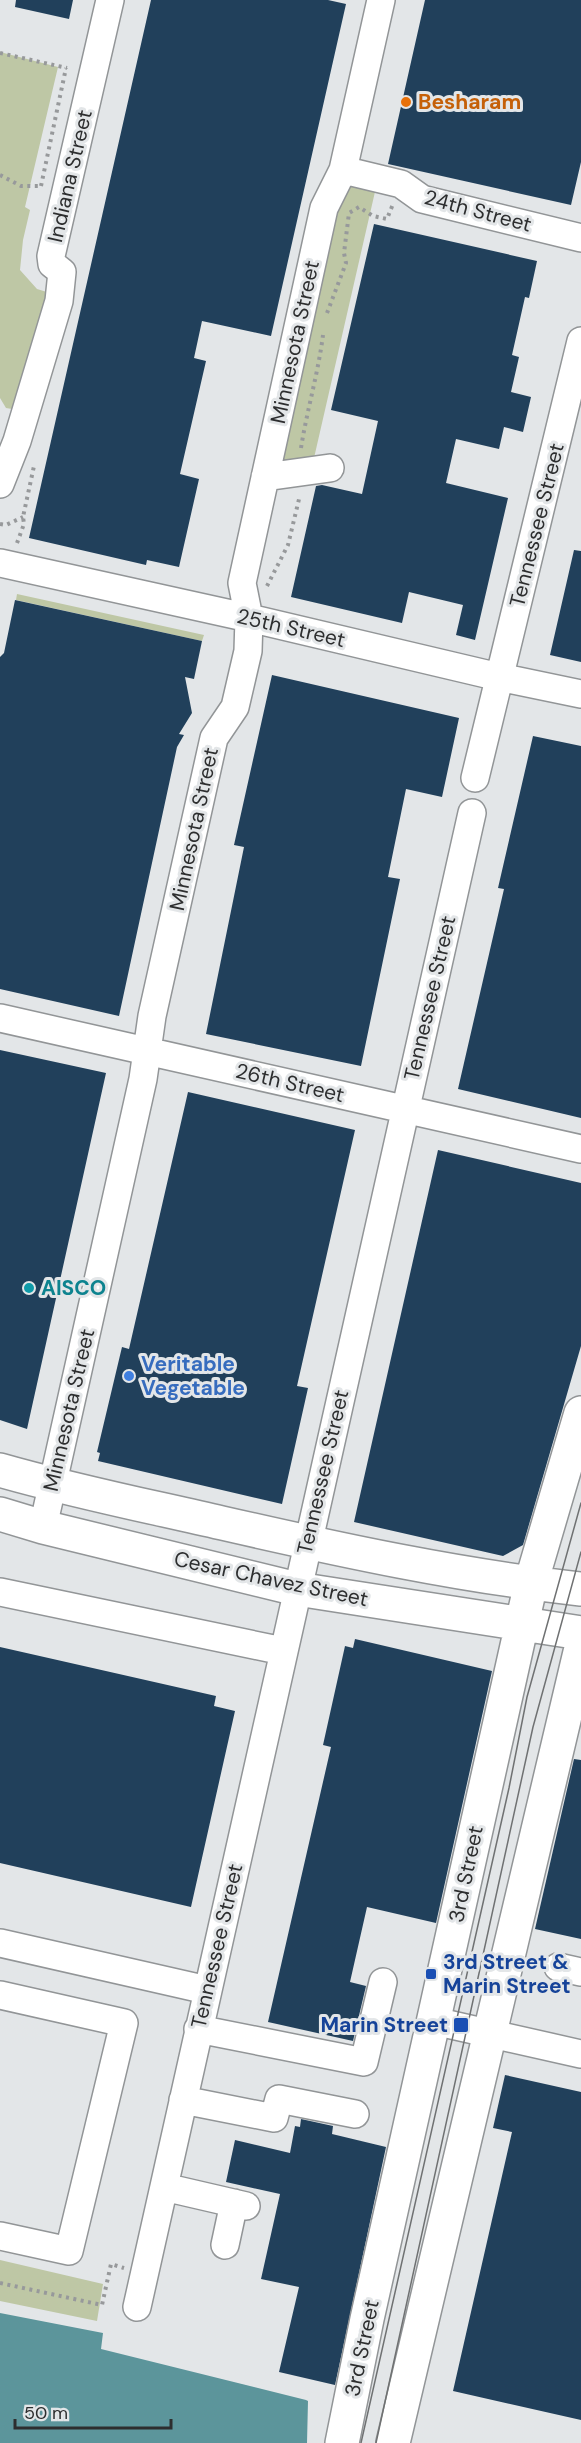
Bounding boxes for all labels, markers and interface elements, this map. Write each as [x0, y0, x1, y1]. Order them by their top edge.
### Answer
place label: Besharam [418, 88, 521, 116]
marker: Besharam [399, 95, 413, 109]
street label: Indiana Street [41, 107, 99, 245]
street label: 24th Street [421, 183, 535, 239]
street label: Minnesota Street [264, 258, 326, 426]
street label: Tennessee Street [503, 440, 571, 610]
street label: 25th Street [234, 602, 348, 654]
street label: Minnesota Street [163, 745, 225, 913]
street label: Tennessee Street [397, 913, 463, 1083]
street label: 26th Street [233, 1057, 347, 1109]
place label: AISCO [41, 1274, 106, 1302]
marker: AISCO [22, 1281, 36, 1295]
street label: Minnesota Street [37, 1326, 101, 1494]
place label: Veritable Vegetable [141, 1350, 245, 1402]
marker: Veritable Vegetable [122, 1369, 136, 1383]
street label: Tennessee Street [290, 1387, 356, 1557]
street label: Cesar Chavez Street [171, 1545, 371, 1613]
street label: 3rd Street [442, 1823, 490, 1925]
street label: Tennessee Street [184, 1861, 250, 2031]
place label: 3rd Street & Marin Street [443, 1948, 571, 2000]
marker: 3rd Street & Marin Street [424, 1967, 438, 1981]
place label: Marin Street [320, 2011, 448, 2039]
marker: Marin Street [452, 2016, 470, 2034]
street label: 3rd Street [338, 2297, 386, 2399]
scale bar [15, 2392, 171, 2430]
text: 50 m [24, 2401, 68, 2425]

